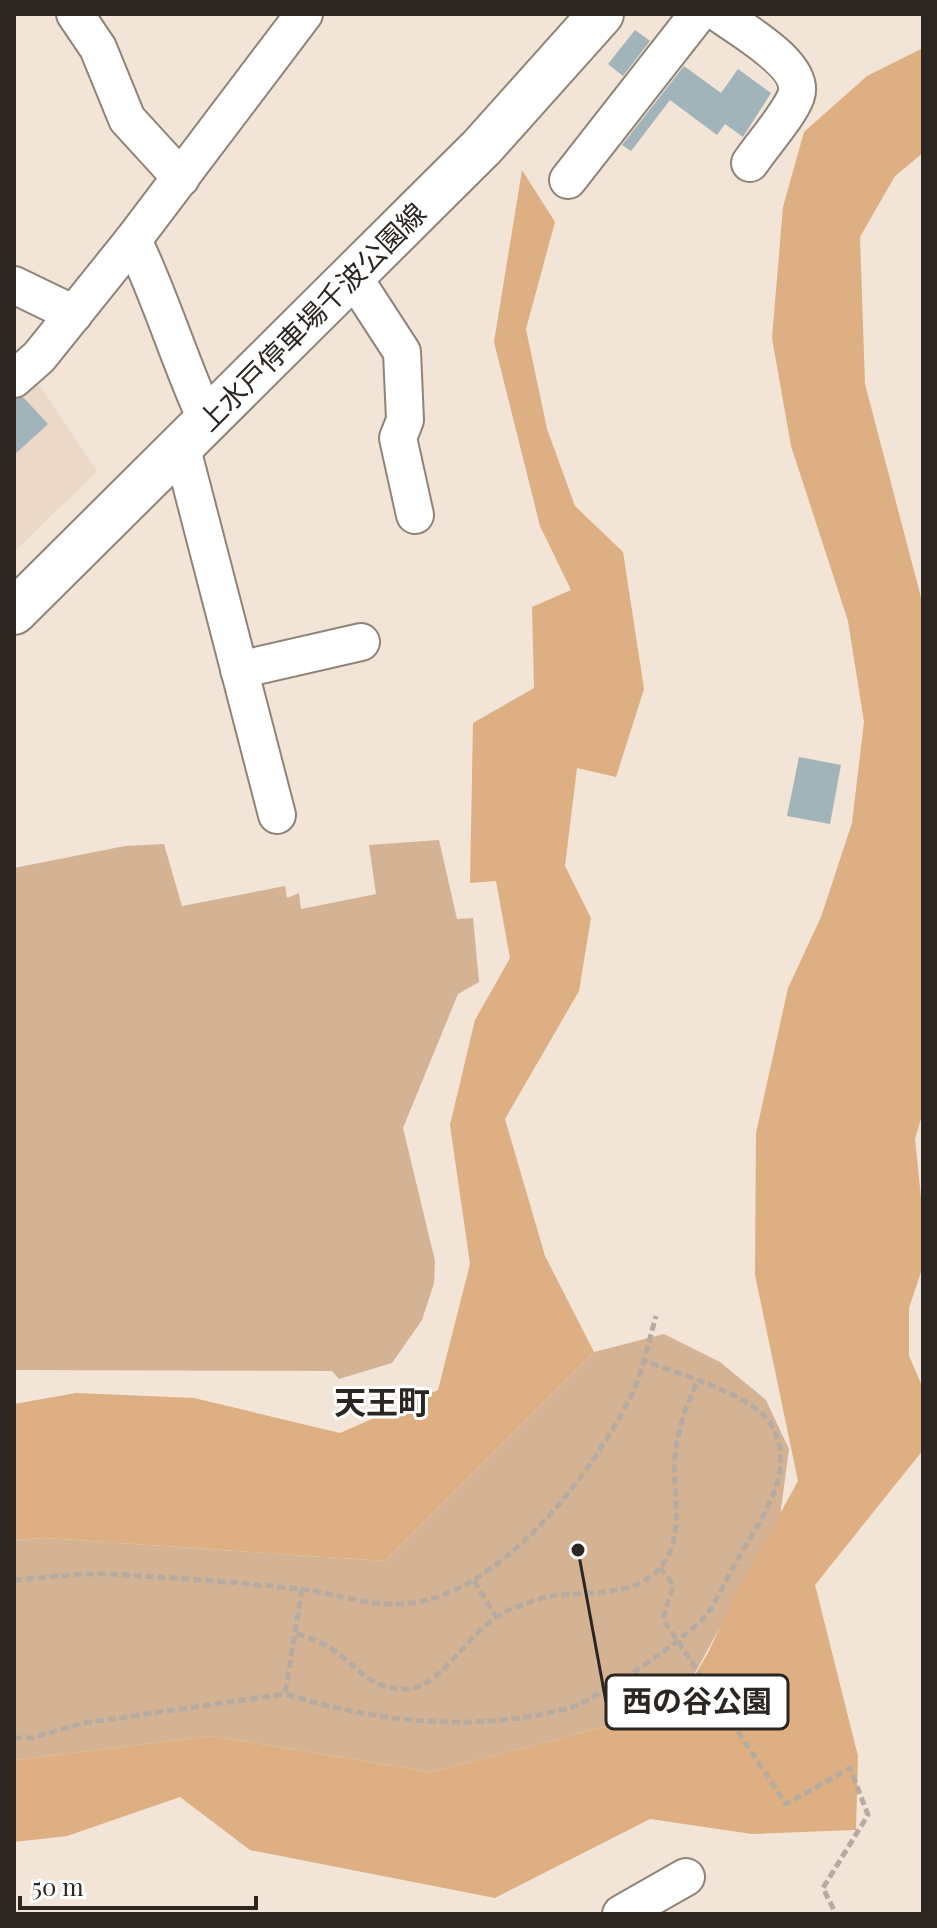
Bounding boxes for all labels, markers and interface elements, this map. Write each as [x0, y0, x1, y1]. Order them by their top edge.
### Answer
street label: 上水戸停車場千波公園線 [189, 194, 433, 438]
district label: 天王町 [334, 1379, 430, 1422]
callout: 西の谷公園 [606, 1675, 788, 1729]
text: 西の谷公園 [622, 1680, 772, 1720]
scale bar [20, 1860, 256, 1910]
text: 50 m [32, 1870, 84, 1902]

